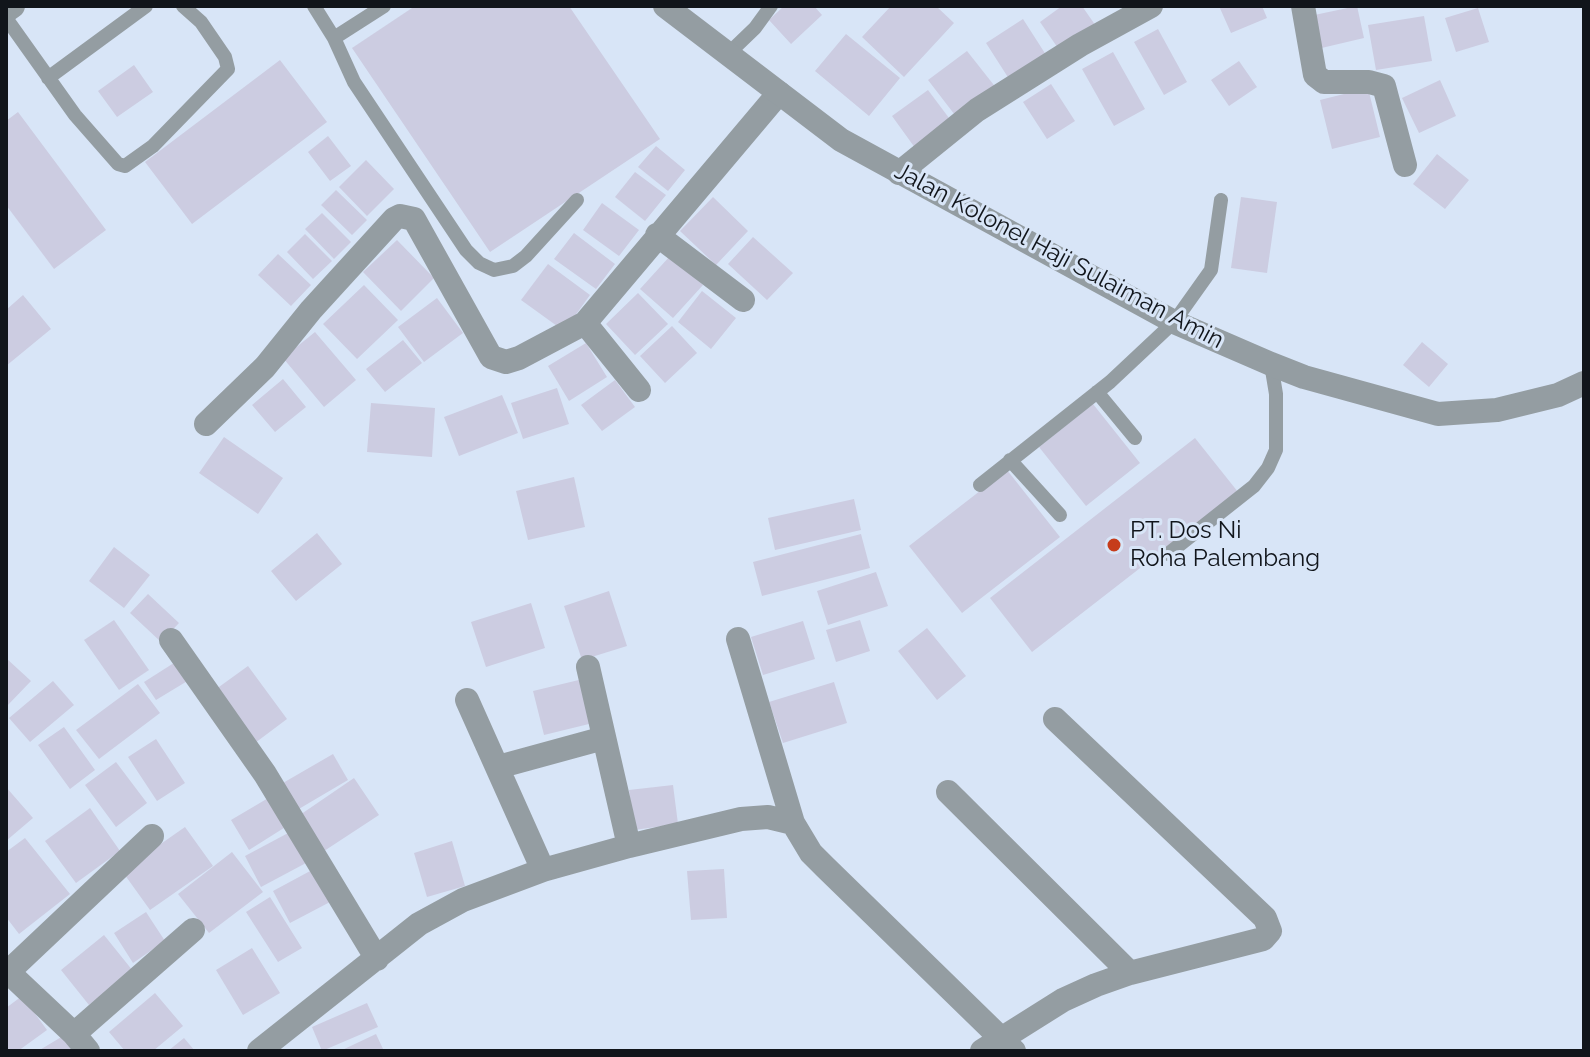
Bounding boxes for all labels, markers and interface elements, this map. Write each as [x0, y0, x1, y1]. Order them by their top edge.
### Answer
street label: Jalan Kolonel Haji Sulaiman Amin [890, 157, 1228, 355]
place label: PT. Dos Ni Roha Palembang [1130, 517, 1320, 573]
marker: PT. Dos Ni Roha Palembang [1105, 536, 1123, 554]

